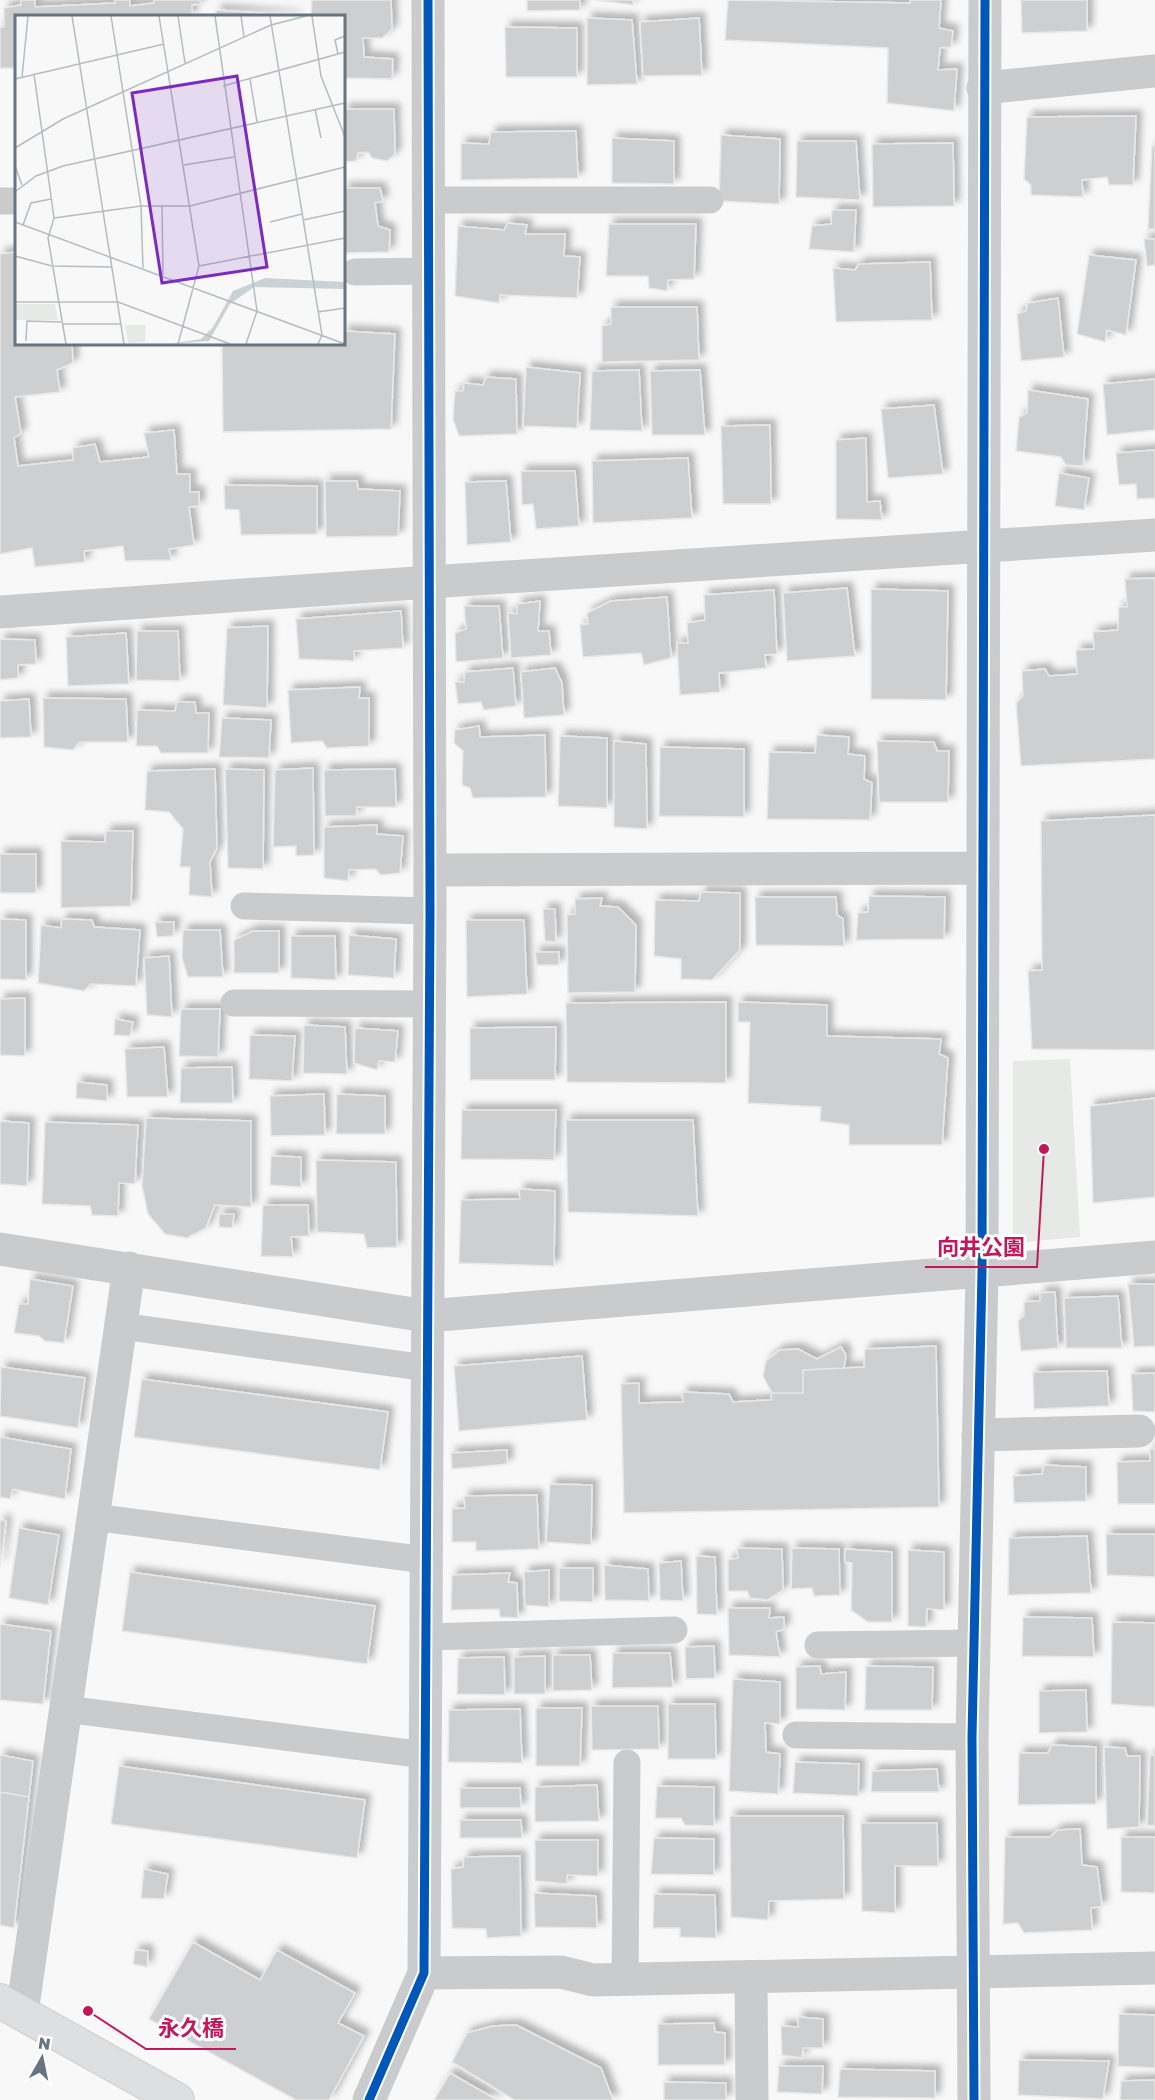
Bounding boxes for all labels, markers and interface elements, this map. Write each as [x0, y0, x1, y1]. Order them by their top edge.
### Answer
inset map [15, 15, 345, 345]
callout: 向井公園 [925, 1227, 1037, 1267]
text: 向井公園 [937, 1233, 1025, 1260]
callout: 永久橋 [146, 2009, 236, 2049]
text: 永久橋 [158, 2014, 224, 2041]
north arrow [12, 2028, 72, 2088]
text: N [37, 2032, 52, 2054]

